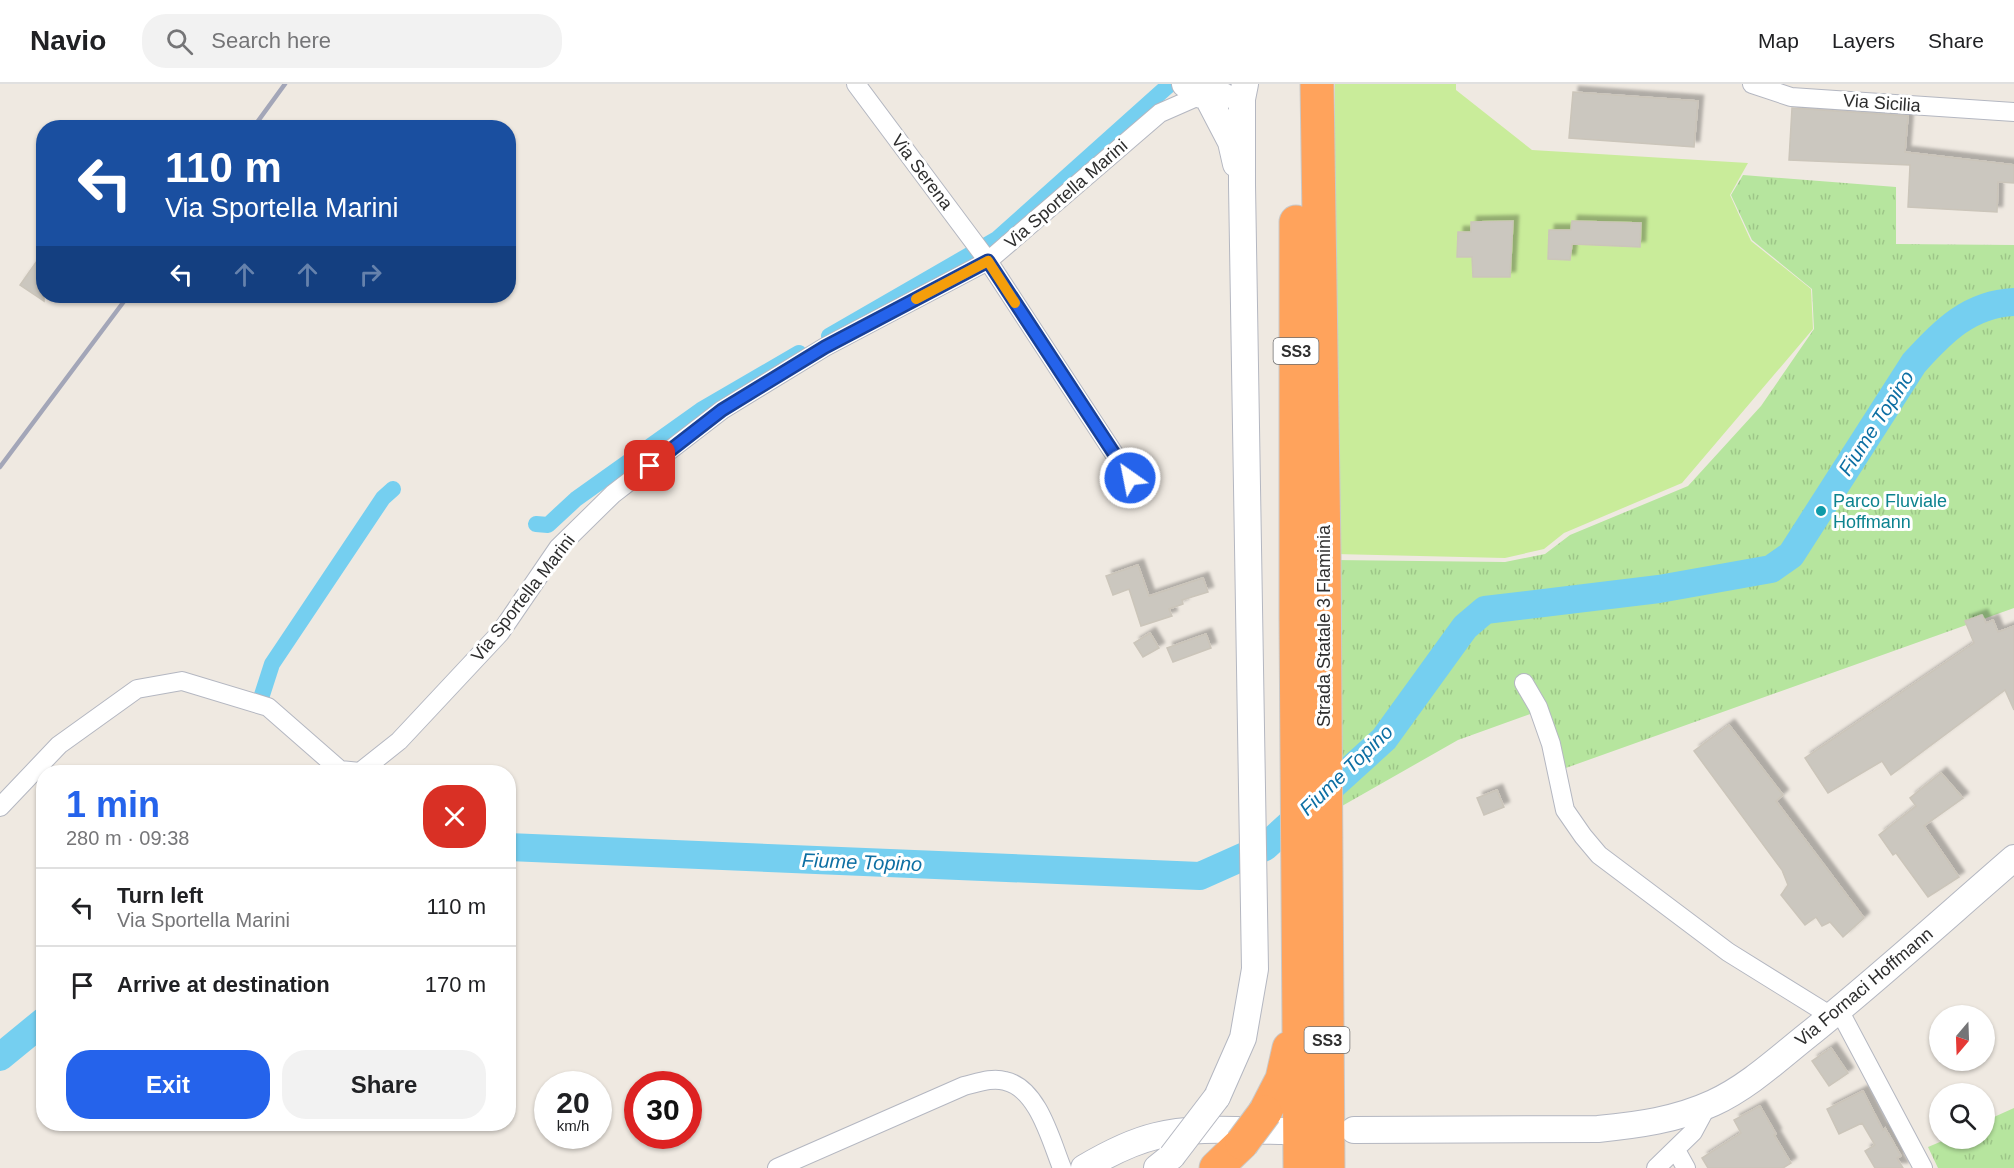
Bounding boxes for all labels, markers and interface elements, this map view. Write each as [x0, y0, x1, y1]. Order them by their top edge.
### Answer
search box [142, 14, 562, 68]
text: Navio [30, 25, 106, 56]
icon: search [163, 25, 196, 58]
text: Search here [211, 28, 331, 53]
text: Map [1758, 29, 1799, 52]
text: Layers [1832, 29, 1895, 52]
text: Share [1928, 29, 1984, 52]
street label: Via Sicilia [1843, 90, 1922, 116]
street label: Via Serena [887, 131, 957, 214]
street label: Via Sportella Marini [1001, 135, 1131, 253]
icon: left [66, 144, 144, 222]
text: 110 m [165, 144, 282, 191]
text: Via Sportella Marini [165, 193, 399, 223]
icon: left [165, 258, 198, 291]
icon: ahead [228, 258, 261, 291]
icon: ahead [291, 258, 324, 291]
icon: right [354, 258, 387, 291]
road number: SS3 [1274, 338, 1318, 364]
water label: Fiume Topino [1834, 366, 1918, 480]
pin [624, 440, 675, 491]
position arrow [1098, 446, 1162, 510]
icon: arrive [633, 449, 666, 482]
place label: Parco Fluviale Hoffmann [1833, 491, 1947, 532]
marker: Parco Fluviale Hoffmann [1814, 504, 1828, 518]
street label: Strada Statale 3 Flaminia [1314, 524, 1334, 727]
street label: Via Sportella Marini [467, 530, 579, 666]
water label: Fiume Topino [1295, 720, 1397, 820]
text: 1 min [66, 784, 160, 825]
button: close [423, 785, 486, 848]
text: 280 m · 09:38 [66, 827, 189, 849]
water label: Fiume Topino [801, 849, 923, 875]
text: Turn left [117, 883, 203, 908]
icon: left [66, 891, 99, 924]
text: 110 m [426, 894, 486, 919]
text: Via Sportella Marini [117, 909, 290, 931]
street label: Via Fornaci Hoffmann [1791, 924, 1937, 1050]
icon: arrive [66, 969, 99, 1002]
text: Arrive at destination [117, 972, 330, 997]
text: 170 m [425, 972, 486, 997]
north arrow [1929, 1005, 1995, 1071]
map controls [1929, 1005, 1995, 1149]
road number: SS3 [1304, 1027, 1350, 1053]
button: Exit [66, 1050, 270, 1119]
button: Share [282, 1050, 486, 1119]
speed limit sign: 30 [624, 1071, 702, 1149]
button: search [1929, 1083, 1995, 1149]
text: 20 [556, 1086, 590, 1119]
text: km/h [557, 1117, 589, 1134]

